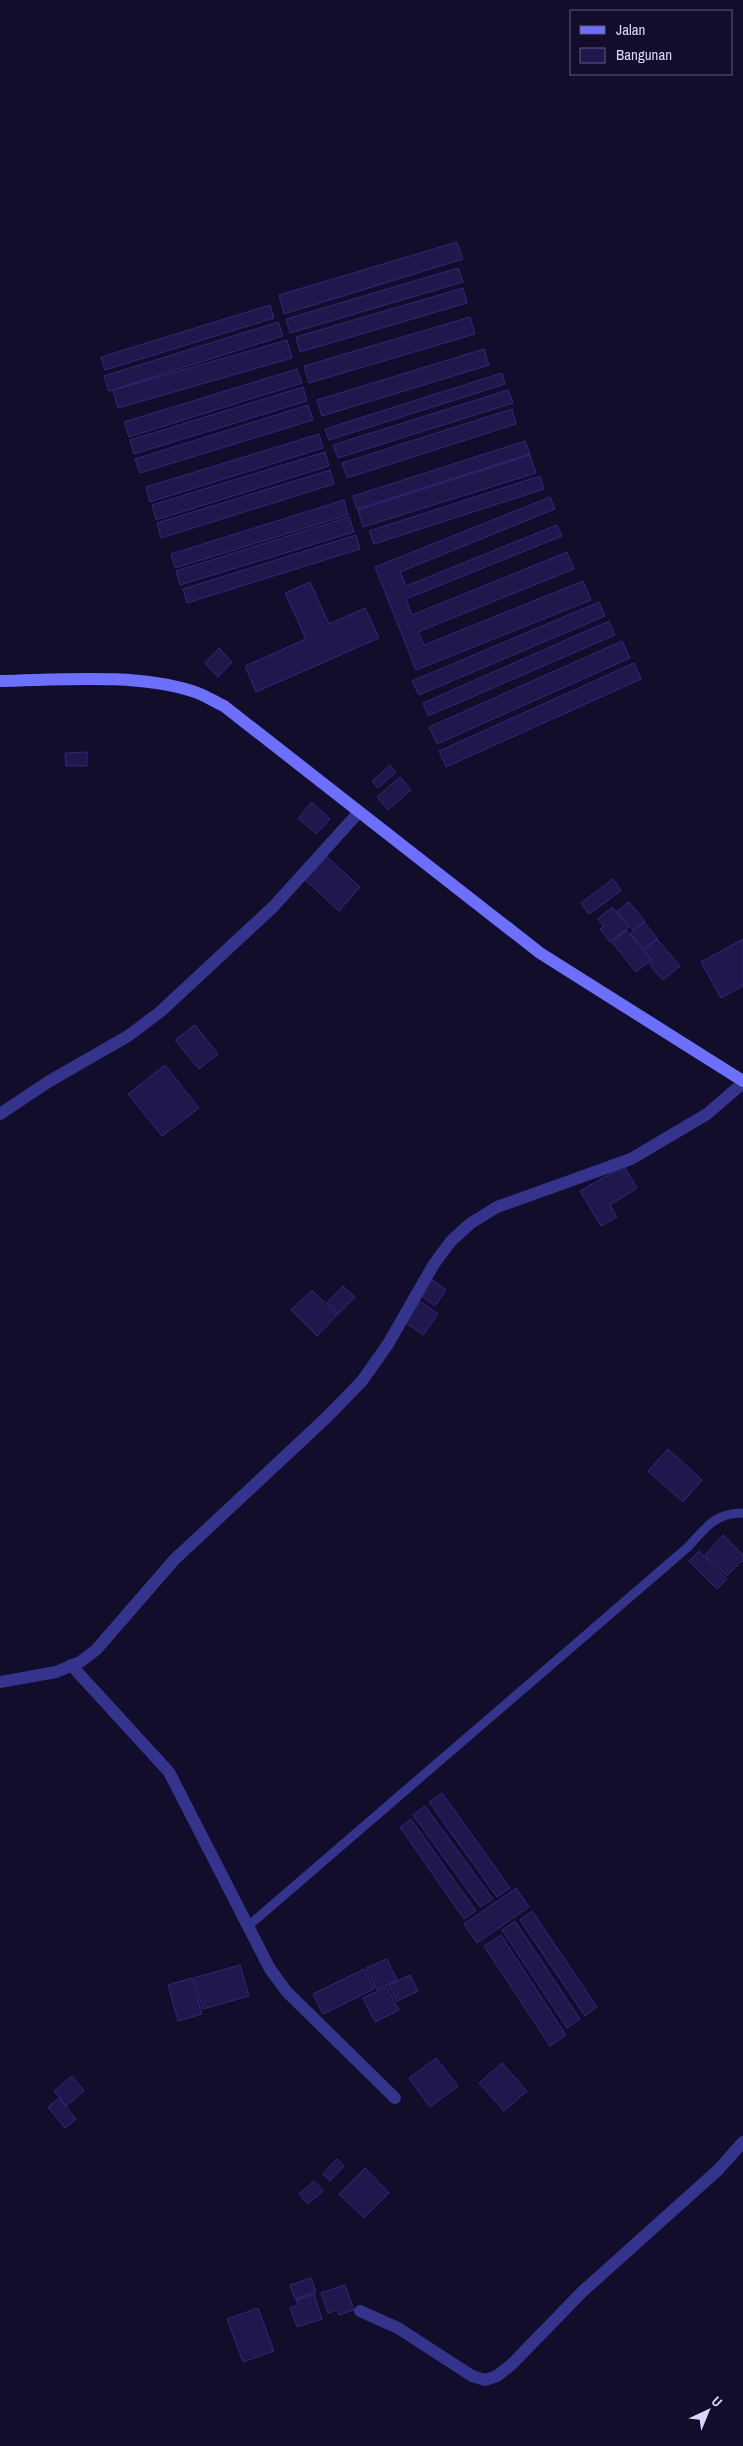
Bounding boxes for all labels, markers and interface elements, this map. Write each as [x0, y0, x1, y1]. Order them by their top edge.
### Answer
legend [570, 10, 733, 75]
text: Jalan [616, 19, 645, 40]
text: Bangunan [616, 44, 672, 65]
north arrow [683, 2386, 733, 2436]
text: U [708, 2392, 726, 2411]

